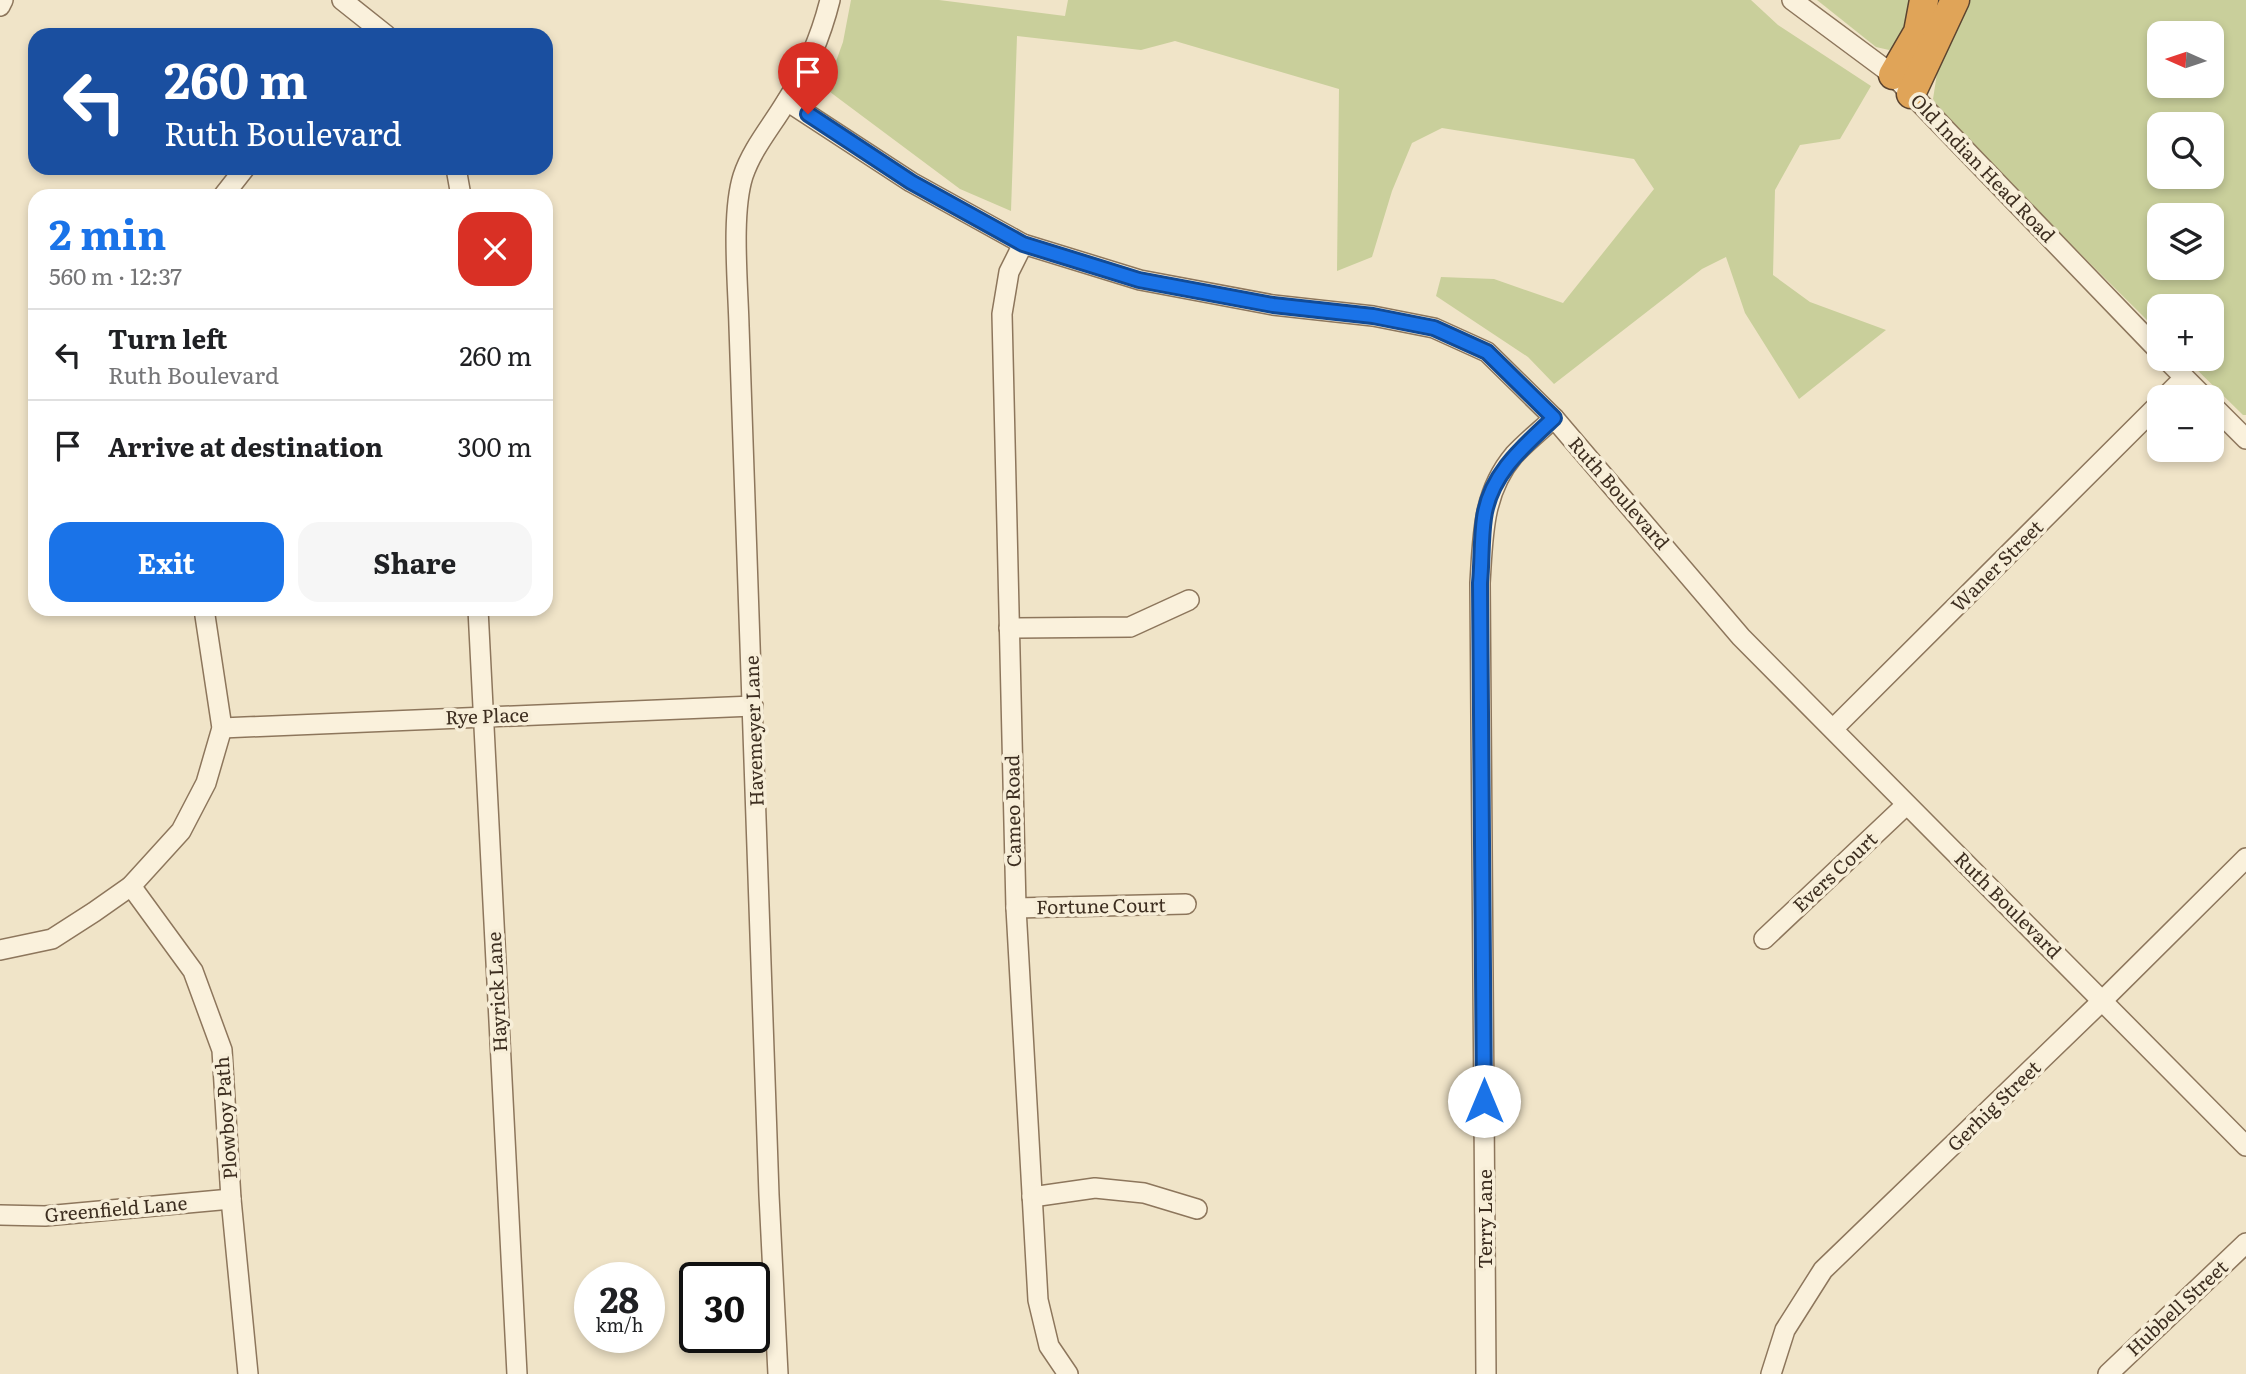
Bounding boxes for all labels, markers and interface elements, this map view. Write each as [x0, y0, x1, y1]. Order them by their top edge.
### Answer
north arrow [2147, 21, 2224, 98]
map controls [2147, 21, 2224, 462]
text: 260 m [164, 41, 308, 114]
pin [778, 42, 838, 114]
icon: arrive [789, 53, 827, 91]
icon: left [49, 56, 140, 147]
street label: Old Indian Head Road [1905, 86, 2063, 248]
text: Ruth Boulevard [164, 108, 402, 156]
button: search [2147, 112, 2224, 189]
text: 2 min [49, 201, 166, 263]
button: layers [2147, 203, 2224, 280]
button: close [458, 212, 532, 286]
text: 560 m · 12:37 [49, 258, 182, 292]
button: + [2147, 294, 2224, 371]
text: Turn left [108, 318, 227, 357]
text: 260 m [459, 335, 532, 374]
icon: left [49, 336, 87, 374]
text: Ruth Boulevard [108, 357, 279, 391]
button: − [2147, 385, 2224, 462]
text: Arrive at destination [108, 426, 383, 465]
text: 300 m [457, 426, 532, 465]
icon: arrive [49, 427, 87, 465]
street label: Ruth Boulevard [1563, 430, 1677, 555]
street label: Waner Street [1944, 513, 2049, 618]
button: Exit [49, 522, 284, 602]
button: Share [298, 522, 532, 602]
street label: Havemeyer Lane [736, 655, 770, 807]
street label: Rye Place [445, 700, 529, 730]
street label: Cameo Road [997, 754, 1027, 867]
street label: Evers Court [1786, 825, 1883, 918]
street label: Ruth Boulevard [1949, 844, 2069, 964]
street label: Fortune Court [1036, 890, 1166, 920]
street label: Hayrick Lane [479, 931, 513, 1053]
street label: Gerhig Street [1940, 1053, 2046, 1157]
street label: Plowboy Path [207, 1056, 243, 1181]
position arrow [1447, 1064, 1521, 1138]
street label: Terry Lane [1470, 1169, 1498, 1269]
street label: Greenfield Lane [43, 1188, 189, 1228]
street label: Hubbell Street [2119, 1252, 2234, 1362]
speed limit sign: 30 [679, 1262, 770, 1353]
text: 28 [600, 1272, 639, 1324]
text: km/h [596, 1311, 643, 1338]

